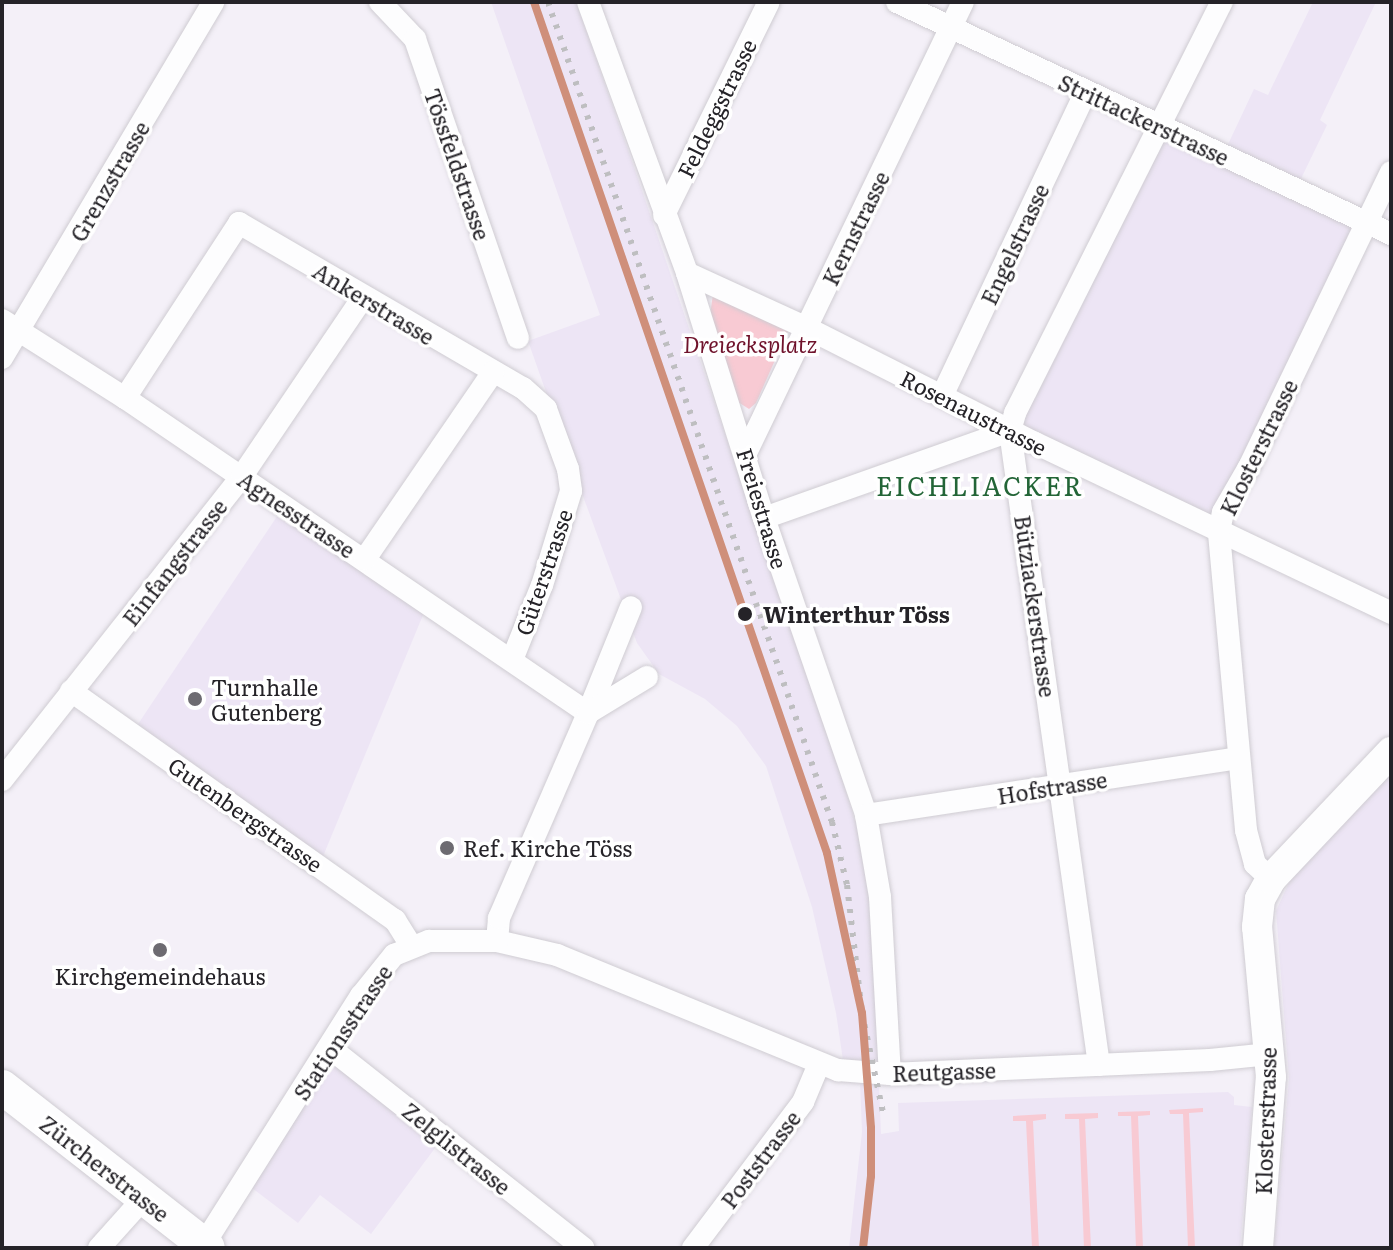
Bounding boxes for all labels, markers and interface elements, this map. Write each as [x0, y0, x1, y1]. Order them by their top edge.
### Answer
street label: Feldeggstrasse [671, 34, 761, 182]
street label: Strittackerstrasse [1055, 68, 1233, 170]
street label: Tössfeldstrasse [420, 85, 496, 243]
street label: Grenzstrasse [64, 116, 154, 246]
street label: Kernstrasse [816, 167, 894, 289]
street label: Engelstrasse [974, 179, 1054, 309]
street label: Ankerstrasse [309, 257, 439, 349]
park label: Dreiecksplatz [683, 331, 817, 357]
street label: Rosenaustrasse [897, 364, 1051, 460]
street label: Klosterstrasse [1214, 375, 1302, 519]
street label: Freiestrasse [732, 445, 794, 571]
street label: Agnesstrasse [233, 465, 361, 563]
district label: EICHLIACKER [876, 469, 1084, 501]
street label: Einfangstrasse [116, 493, 232, 631]
street label: Güterstrasse [509, 505, 577, 639]
street label: Bütziackerstrasse [1010, 513, 1062, 699]
place label: Winterthur Töss [763, 601, 950, 627]
marker: Winterthur Töss [734, 603, 756, 625]
place label: Turnhalle Gutenberg [211, 673, 322, 724]
marker: Turnhalle Gutenberg [186, 690, 204, 708]
street label: Gutenbergstrasse [164, 751, 328, 877]
street label: Hofstrasse [995, 765, 1109, 809]
place label: Ref. Kirche Töss [463, 835, 632, 861]
marker: Ref. Kirche Töss [438, 839, 456, 857]
marker: Kirchgemeindehaus [151, 941, 169, 959]
street label: Stationsstrasse [287, 959, 397, 1105]
place label: Kirchgemeindehaus [54, 963, 266, 989]
street label: Klosterstrasse [1249, 1047, 1281, 1195]
street label: Reutgasse [892, 1056, 996, 1086]
street label: Zelglistrasse [398, 1096, 516, 1200]
street label: Poststrasse [715, 1105, 805, 1213]
street label: Zürcherstrasse [35, 1109, 175, 1227]

